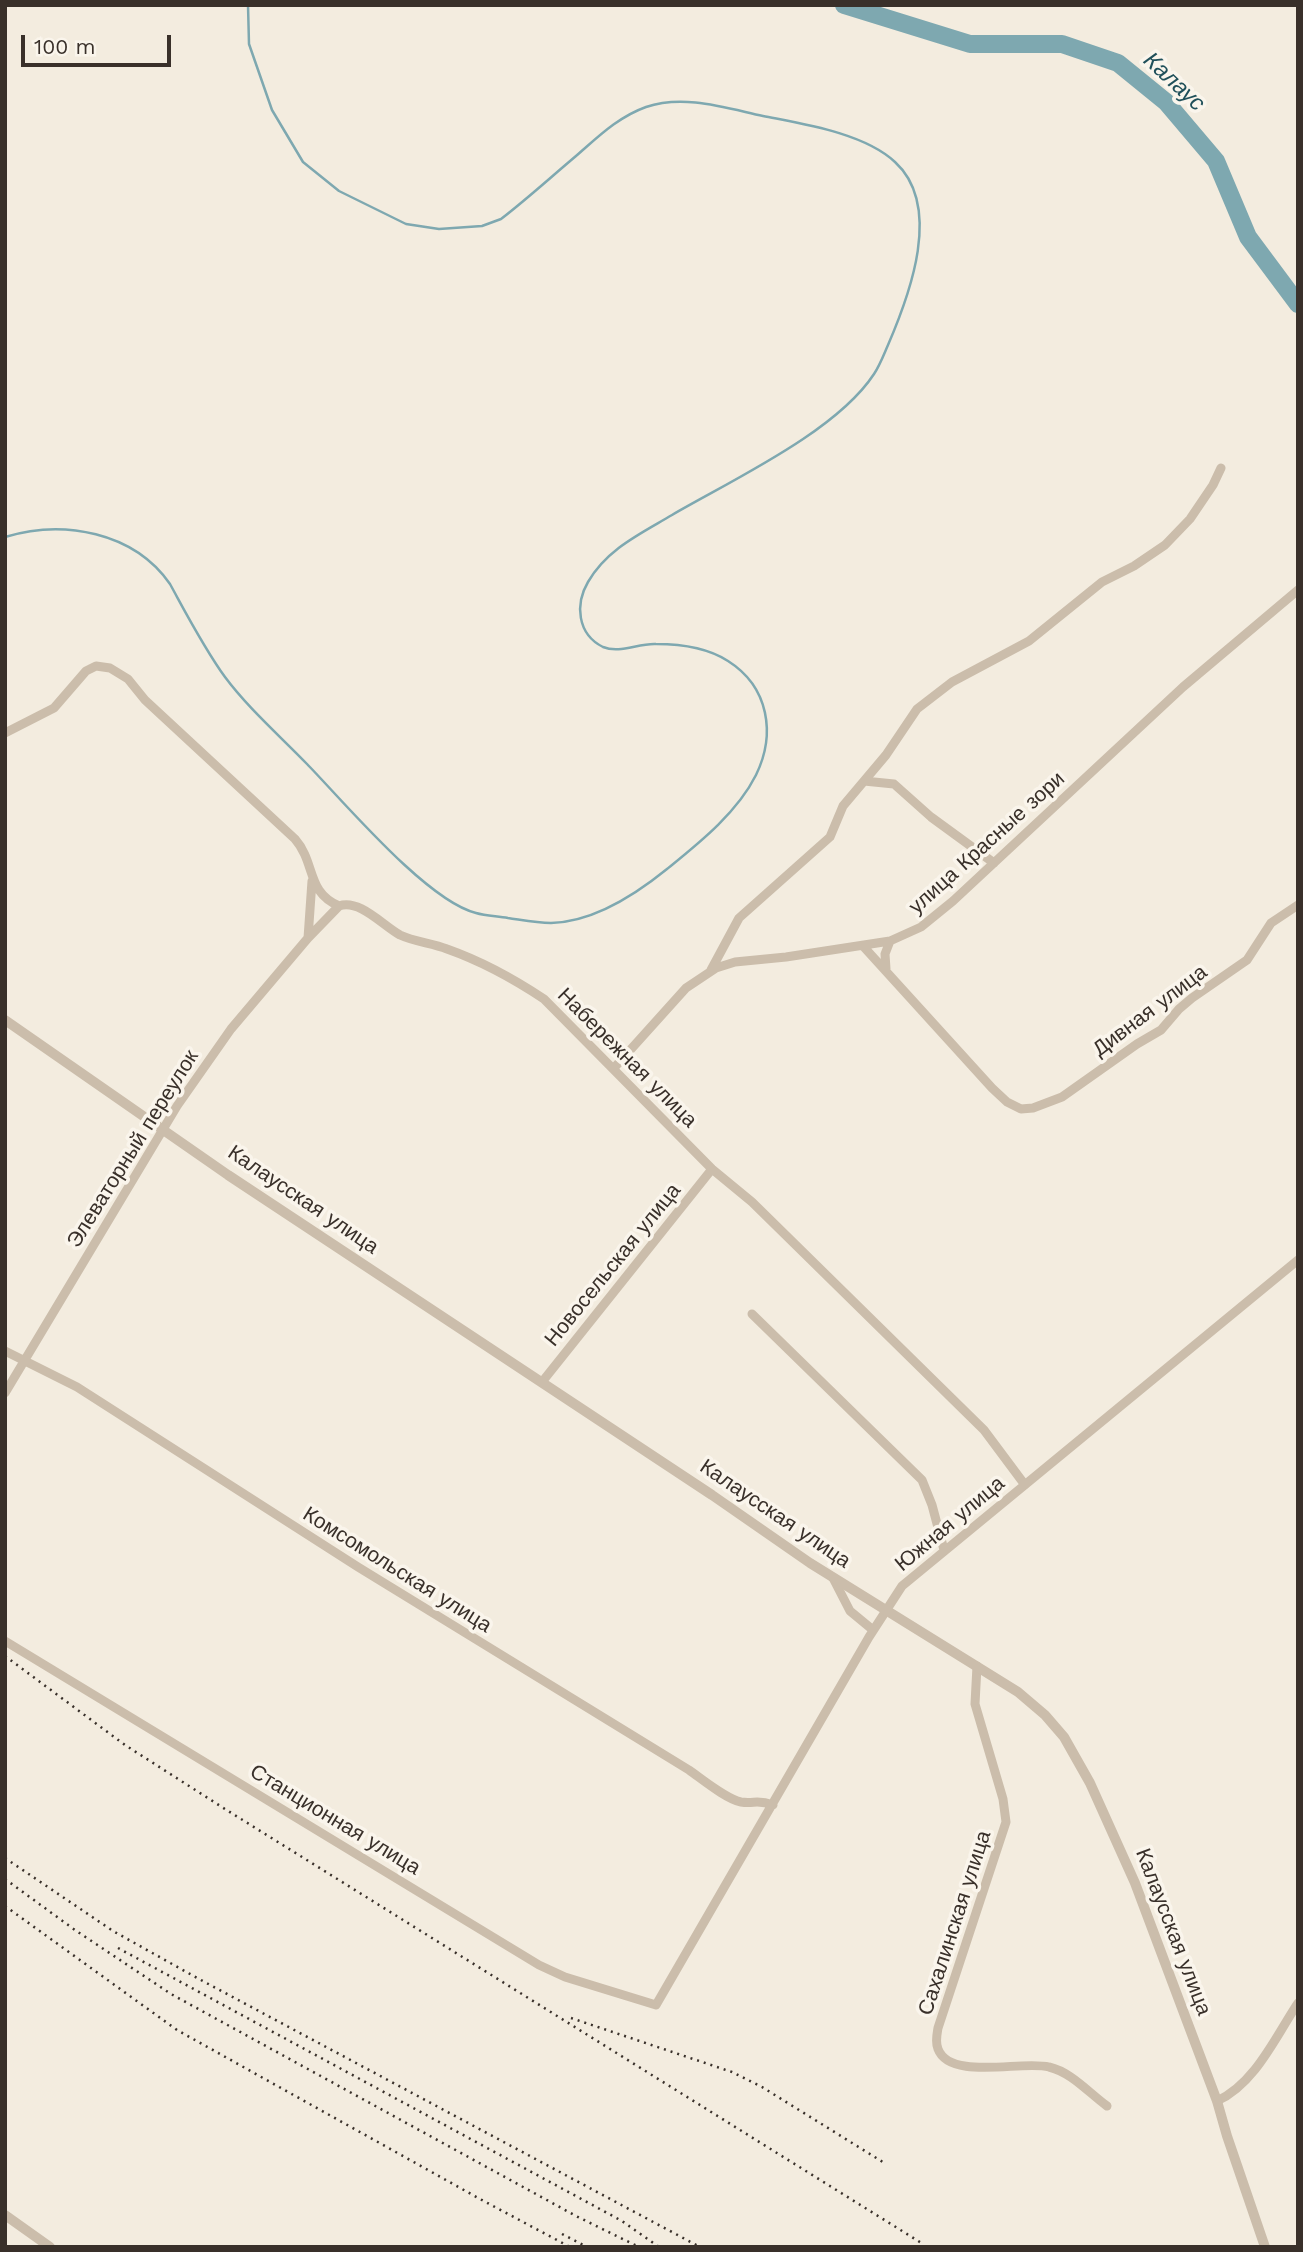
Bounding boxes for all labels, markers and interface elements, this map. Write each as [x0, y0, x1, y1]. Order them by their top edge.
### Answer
scale bar [24, 21, 175, 65]
text: 100 m [34, 34, 96, 59]
water label: Калаус [1137, 47, 1211, 117]
street label: улица Красные зори [904, 766, 1070, 920]
street label: Дивная улица [1088, 960, 1212, 1062]
street label: Набережная улица [552, 983, 702, 1133]
street label: Элеваторный переулок [62, 1045, 204, 1253]
street label: Калаусская улица [223, 1140, 383, 1260]
street label: Новосельская улица [540, 1178, 686, 1352]
street label: Калаусская улица [695, 1454, 855, 1574]
street label: Южная улица [890, 1471, 1010, 1577]
street label: Комсомольская улица [298, 1502, 496, 1638]
street label: Станционная улица [245, 1759, 425, 1881]
street label: Сахалинская улица [913, 1827, 997, 2019]
street label: Калаусская улица [1130, 1845, 1216, 2019]

